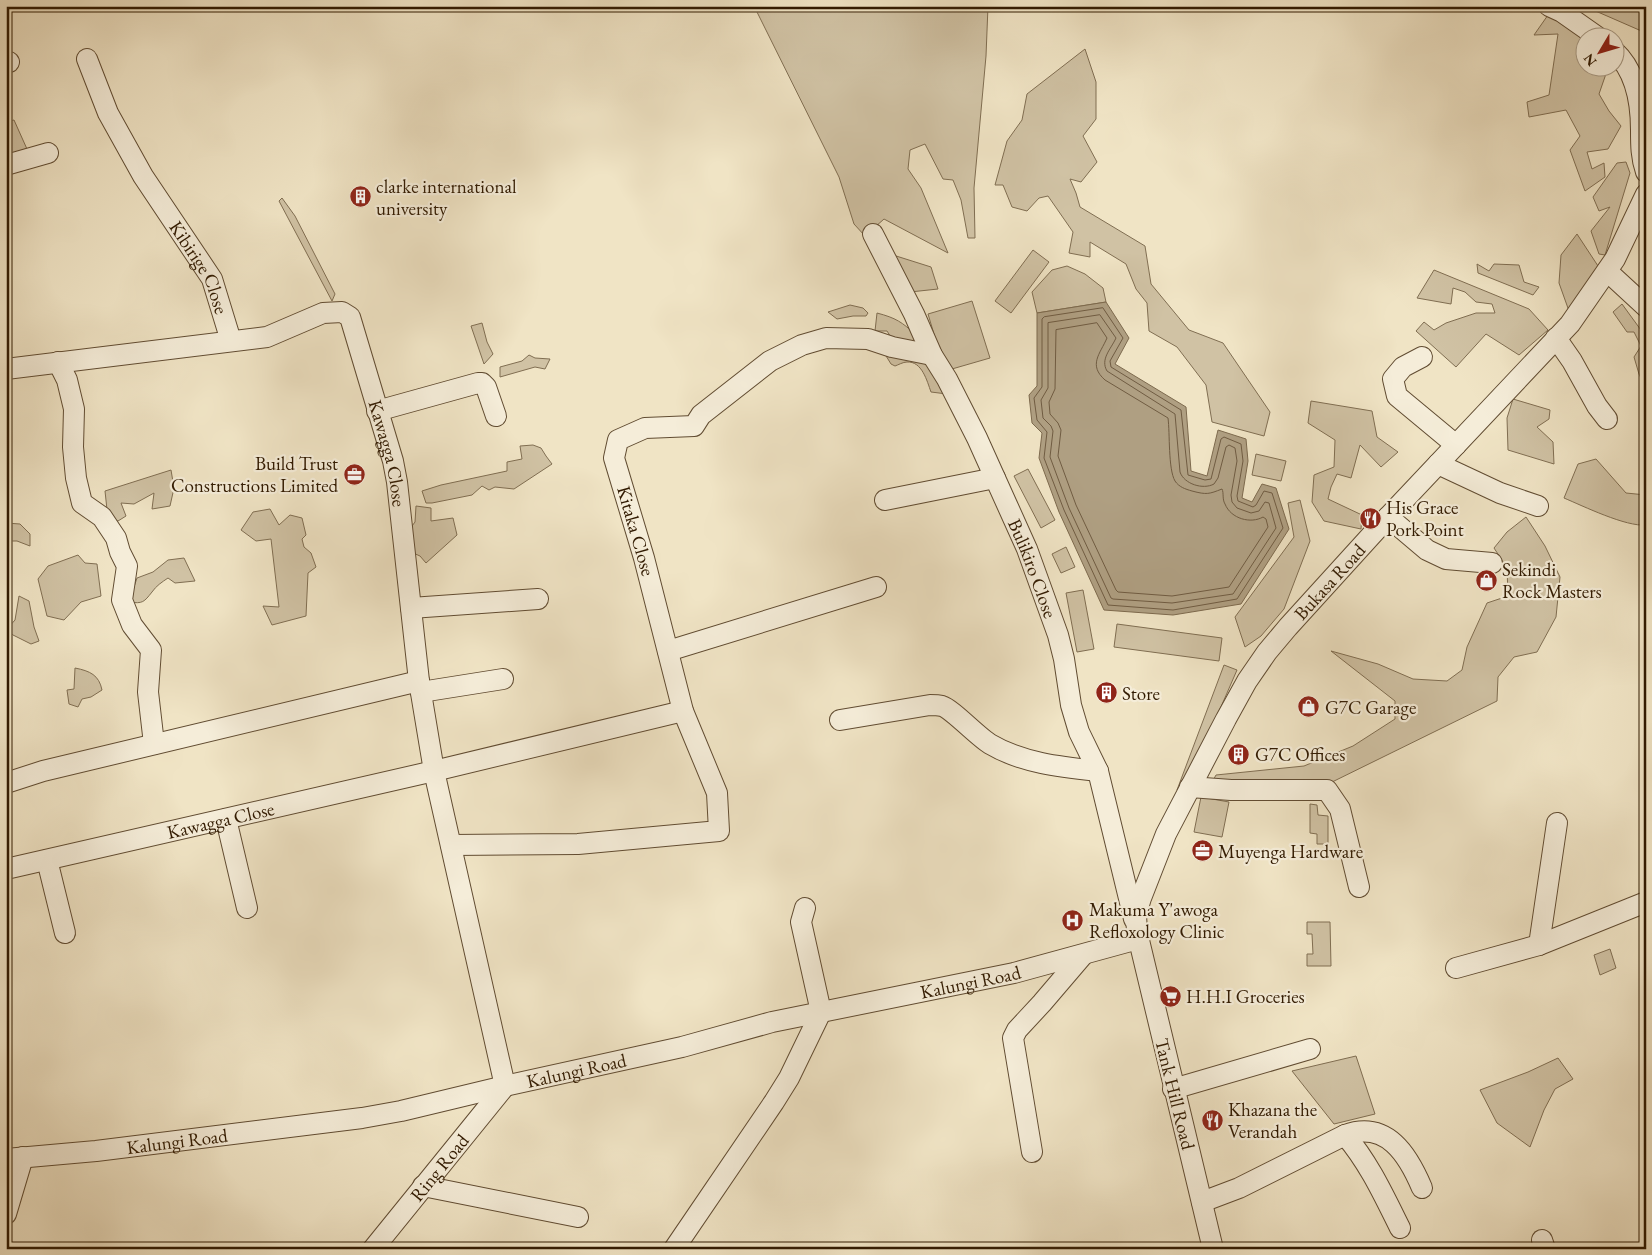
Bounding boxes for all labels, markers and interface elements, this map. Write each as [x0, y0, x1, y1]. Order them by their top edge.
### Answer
north arrow [1574, 28, 1624, 78]
text: N [1579, 49, 1600, 70]
place label: clarke international university [376, 174, 517, 221]
building icon: clarke international university [348, 185, 372, 209]
street label: Kibirige Close [164, 216, 234, 317]
street label: Kawagga Close [363, 397, 412, 508]
place label: Build Trust Constructions Limited [171, 451, 338, 498]
office icon: Build Trust Constructions Limited [342, 462, 366, 486]
street label: Kitaka Close [611, 483, 661, 579]
place label: His Grace Pork Point [1386, 495, 1464, 542]
restaurant icon: His Grace Pork Point [1358, 506, 1382, 530]
street label: Bulikiro Close [1002, 515, 1063, 621]
street label: Bukasa Road [1288, 538, 1371, 625]
place label: Sekindi Rock Masters [1502, 557, 1602, 604]
shop icon: Sekindi Rock Masters [1474, 568, 1498, 592]
building icon: Store [1094, 681, 1118, 705]
place label: Store [1122, 681, 1160, 706]
shop icon: G7C Garage [1297, 695, 1321, 719]
place label: G7C Garage [1325, 695, 1416, 720]
building icon: G7C Offices [1227, 742, 1251, 766]
place label: G7C Offices [1255, 742, 1345, 767]
street label: Kawagga Close [164, 795, 277, 844]
office icon: Muyenga Hardware [1190, 839, 1214, 863]
place label: Muyenga Hardware [1218, 839, 1363, 864]
place label: Makuma Y'awoga Refloxology Clinic [1089, 897, 1225, 944]
hospital icon: Makuma Y'awoga Refloxology Clinic [1061, 908, 1085, 932]
street label: Kalungi Road [918, 959, 1024, 1004]
supermarket icon: H.H.I Groceries [1158, 984, 1182, 1008]
place label: H.H.I Groceries [1186, 984, 1305, 1009]
street label: Tank Hill Road [1149, 1036, 1201, 1153]
street label: Kalungi Road [524, 1047, 629, 1093]
place label: Khazana the Verandah [1228, 1097, 1317, 1144]
restaurant icon: Khazana the Verandah [1200, 1108, 1224, 1132]
street label: Kalungi Road [125, 1122, 229, 1160]
street label: Ring Road [404, 1128, 474, 1206]

